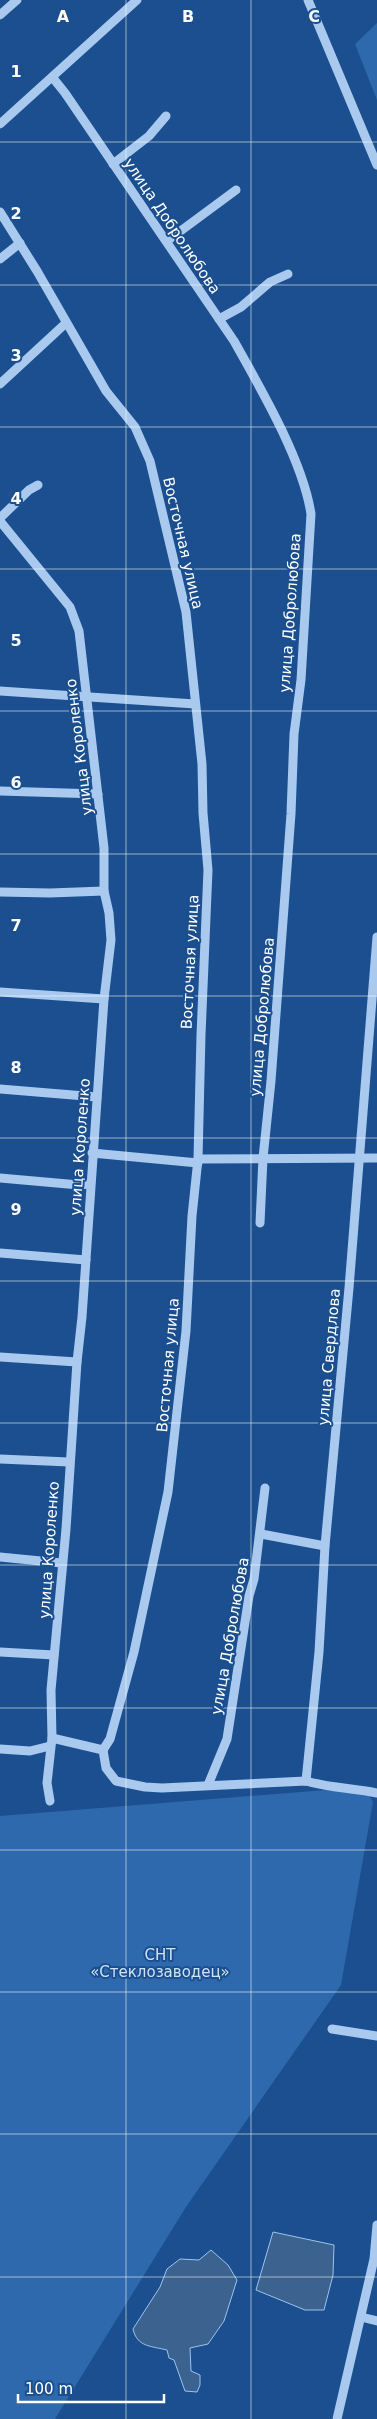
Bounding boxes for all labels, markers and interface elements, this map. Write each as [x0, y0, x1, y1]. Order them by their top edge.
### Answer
text: A [57, 7, 70, 26]
text: B [182, 7, 194, 26]
text: C [308, 7, 320, 26]
text: 1 [10, 62, 22, 81]
street label: улица Добролюбова [120, 155, 224, 297]
text: 2 [10, 204, 22, 223]
text: 3 [10, 346, 22, 365]
street label: Восточная улица [159, 475, 207, 611]
text: 4 [10, 489, 22, 508]
street label: улица Добролюбова [275, 533, 305, 693]
text: 5 [10, 631, 22, 650]
street label: улица Короленко [62, 678, 96, 816]
text: 6 [10, 773, 22, 792]
street label: Восточная улица [177, 894, 203, 1030]
text: 7 [10, 916, 22, 935]
street label: улица Добролюбова [246, 937, 278, 1097]
text: 8 [10, 1058, 22, 1077]
street label: улица Короленко [66, 1078, 94, 1216]
text: 9 [10, 1200, 22, 1219]
street label: улица Свердлова [314, 1288, 344, 1426]
street label: Восточная улица [153, 1297, 183, 1433]
street label: улица Короленко [35, 1481, 63, 1619]
street label: улица Добролюбова [207, 1556, 253, 1716]
park label: СНТ «Стеклозаводец» [90, 1946, 230, 1981]
scale bar [18, 2372, 164, 2404]
text: 100 m [25, 2380, 73, 2398]

